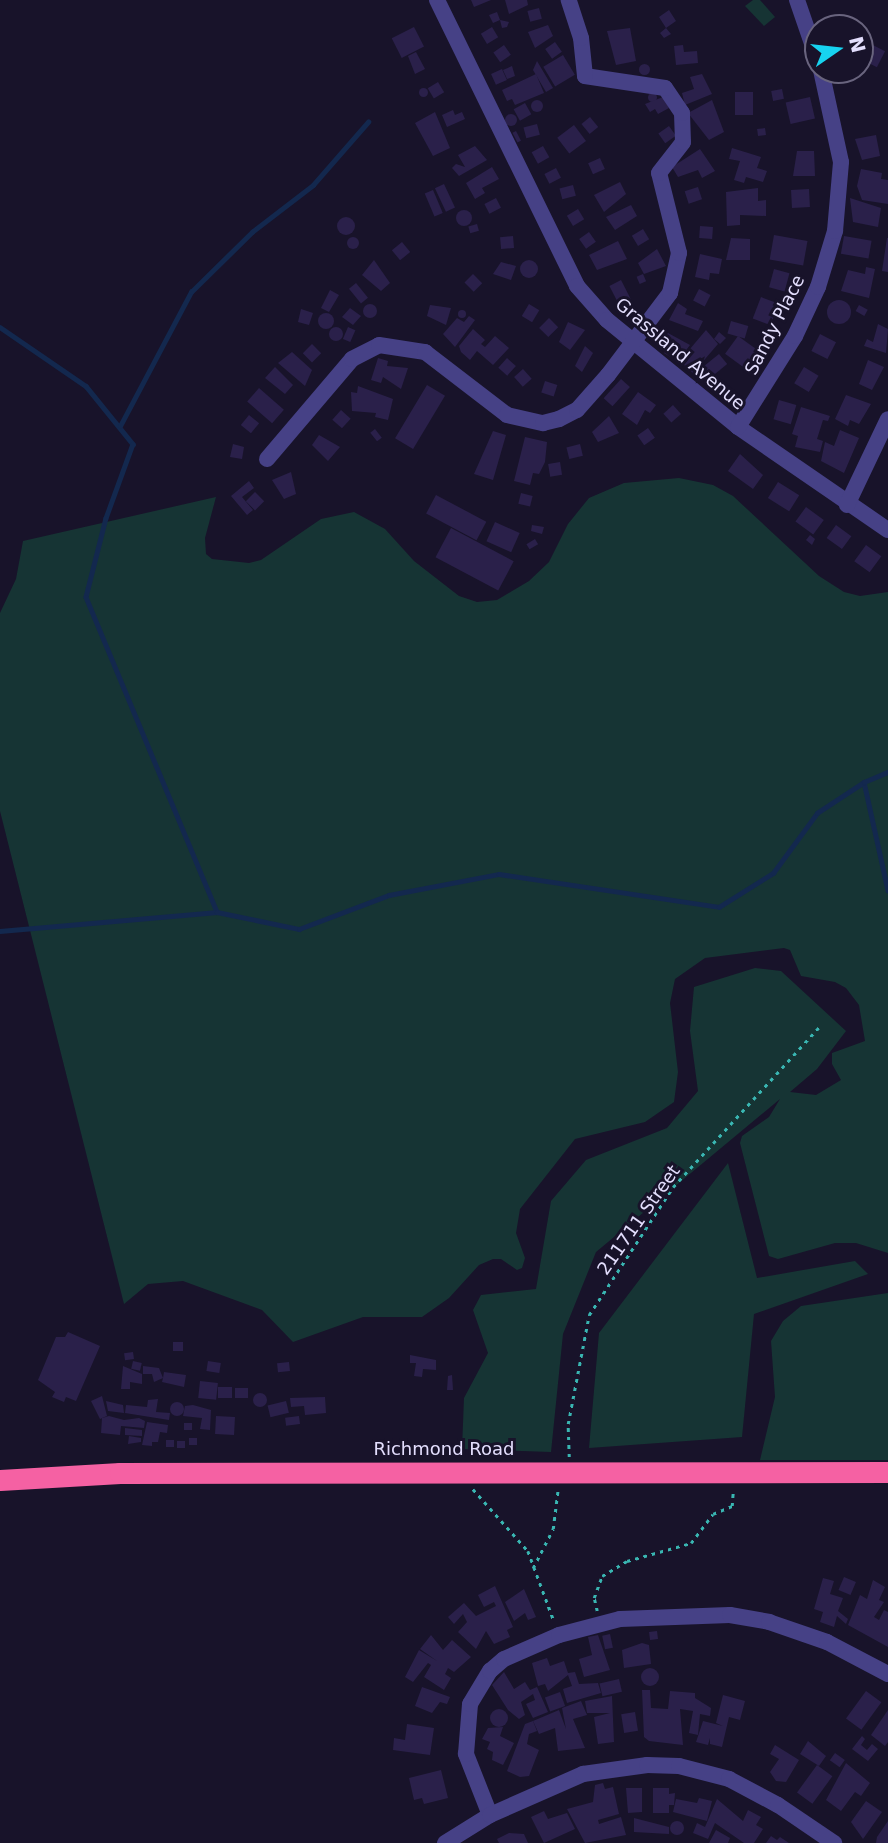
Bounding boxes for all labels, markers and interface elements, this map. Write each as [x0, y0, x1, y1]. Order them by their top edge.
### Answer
north arrow [804, 14, 874, 84]
text: N [845, 34, 870, 55]
street label: Sandy Place [741, 271, 809, 379]
street label: Grassland Avenue [611, 293, 749, 415]
street label: 211711 Street [593, 1161, 685, 1279]
street label: Richmond Road [373, 1438, 515, 1460]

